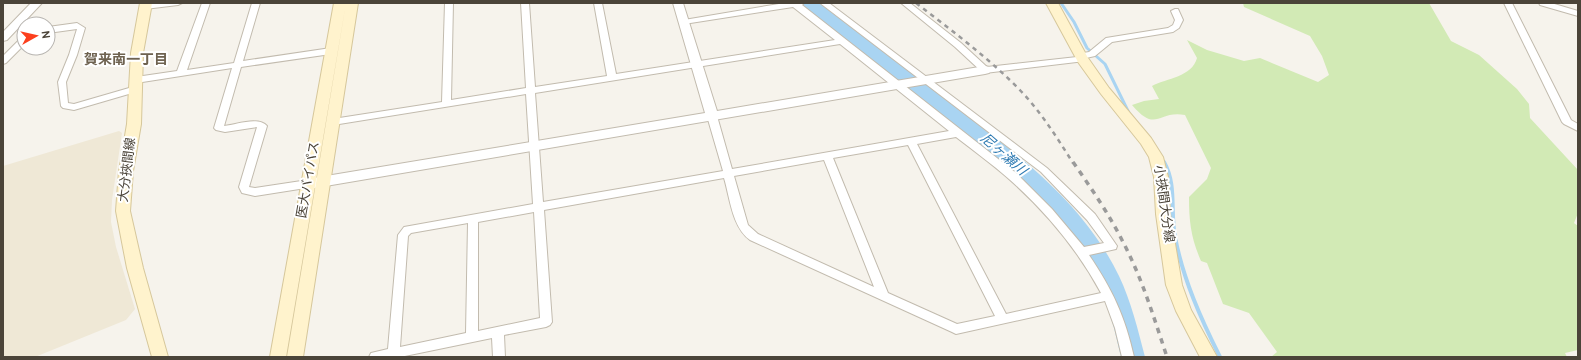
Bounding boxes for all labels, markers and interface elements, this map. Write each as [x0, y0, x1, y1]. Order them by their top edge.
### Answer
north arrow [16, 16, 56, 56]
text: N [37, 30, 52, 40]
district label: 賀来南一丁目 [84, 52, 168, 69]
water label: 尼ヶ瀬川 [976, 130, 1031, 181]
street label: 大分挾間線 [115, 137, 140, 203]
street label: 医大バイパス [294, 140, 324, 220]
street label: 小挾間大分線 [1150, 164, 1177, 244]

